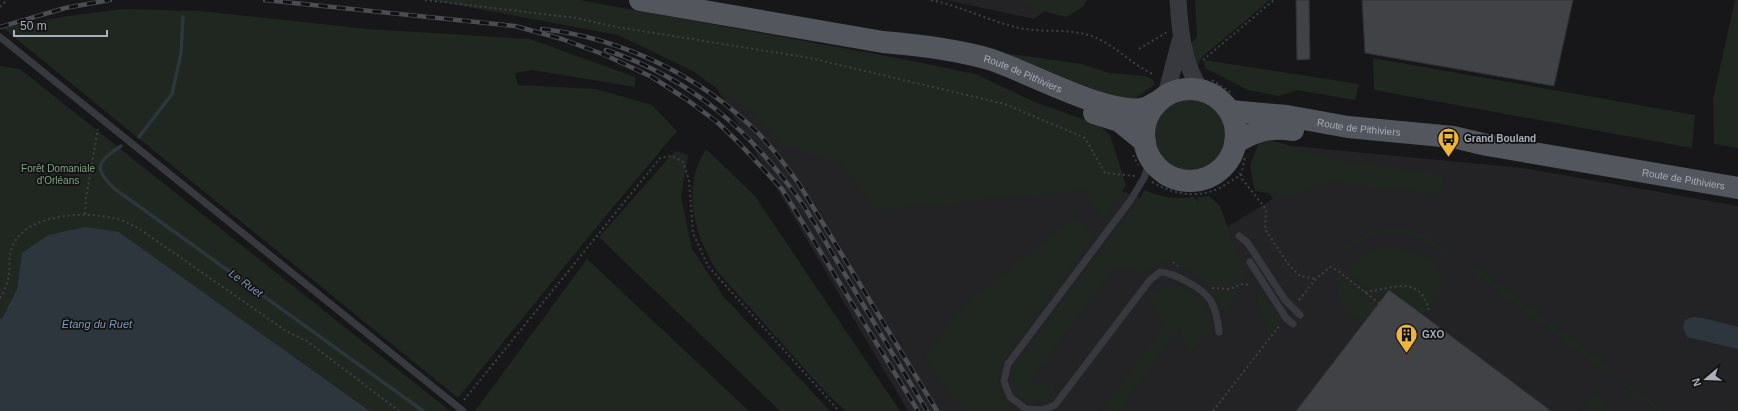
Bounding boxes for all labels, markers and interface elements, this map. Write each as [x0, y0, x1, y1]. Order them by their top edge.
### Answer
scale bar [14, 12, 107, 38]
text: 50 m [20, 19, 47, 33]
street label: Route de Pithiviers [982, 53, 1064, 95]
street label: Route de Pithiviers [1316, 117, 1401, 138]
bus stop icon: Grand Bouland [1435, 125, 1461, 158]
place label: Grand Bouland [1464, 133, 1536, 144]
park label: Forêt Domaniale d'Orléans [21, 163, 95, 186]
street label: Route de Pithiviers [1641, 167, 1726, 192]
water label: Le Ruet [227, 267, 266, 300]
water label: Étang du Ruet [62, 318, 133, 330]
building icon: GXO [1394, 321, 1420, 354]
place label: GXO [1422, 329, 1444, 340]
north arrow [1686, 359, 1726, 399]
text: N [1690, 376, 1704, 388]

